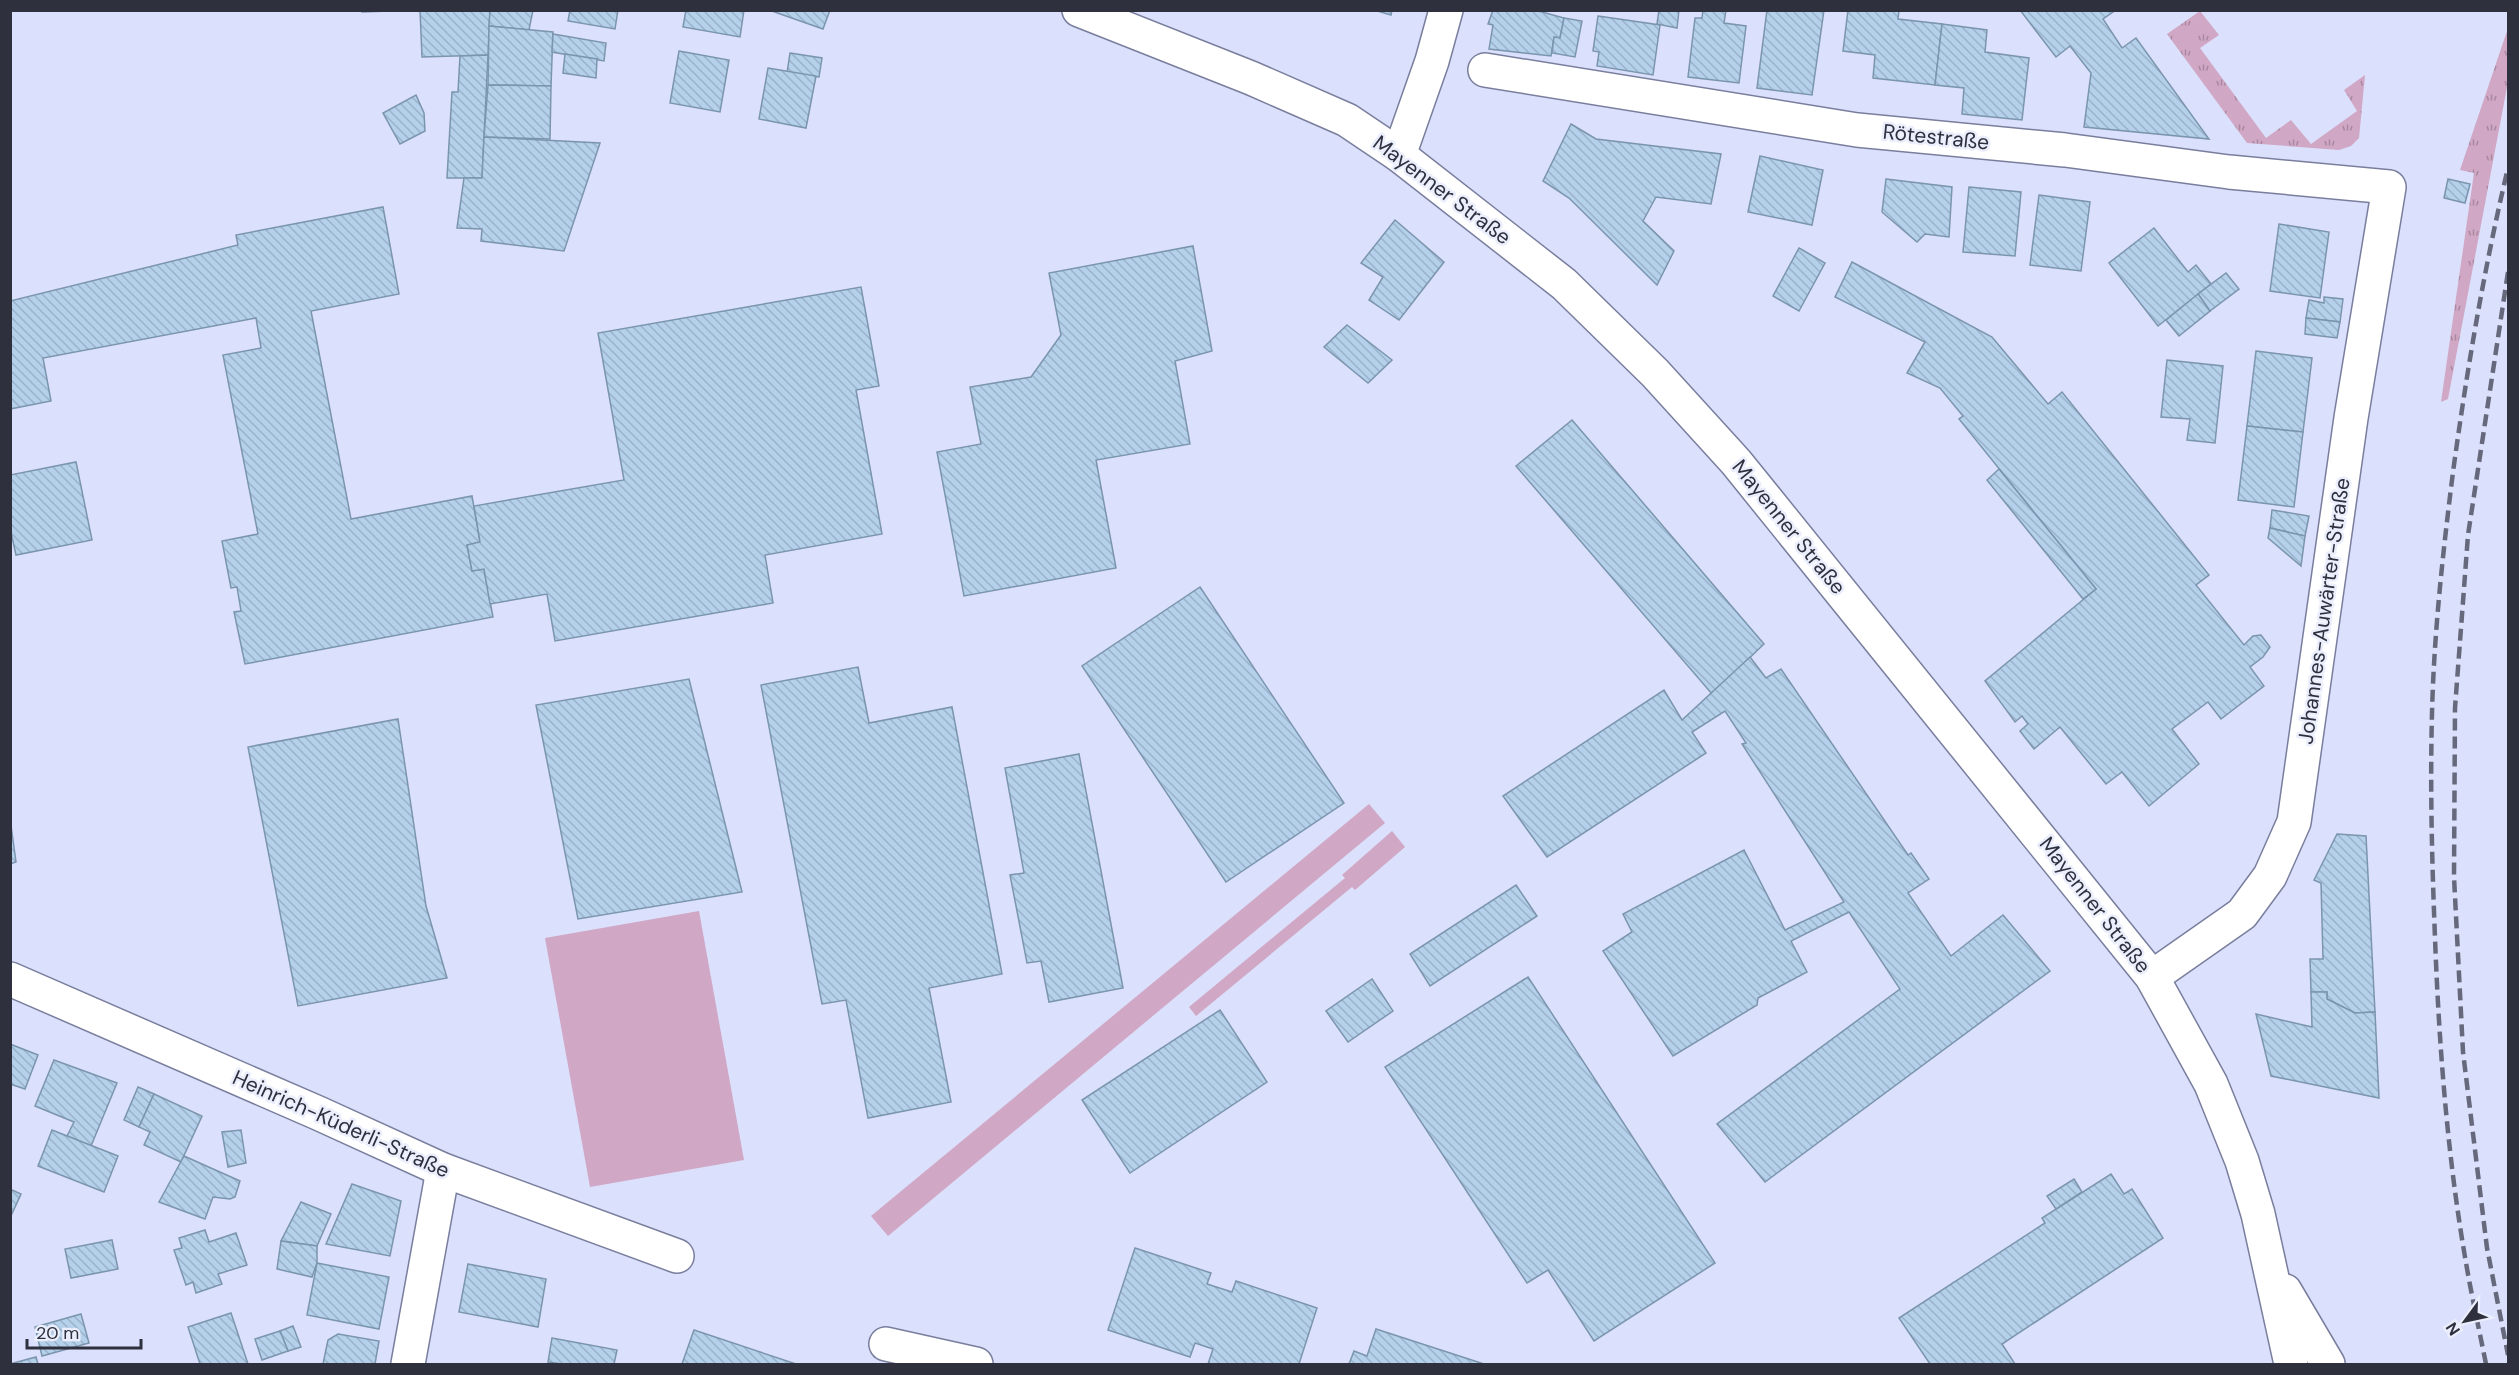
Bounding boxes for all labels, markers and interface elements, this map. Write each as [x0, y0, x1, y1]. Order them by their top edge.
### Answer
street label: Rötestraße [1881, 117, 1991, 157]
street label: Mayenner Straße [1367, 129, 1517, 251]
street label: Mayenner Straße [1726, 454, 1852, 600]
street label: Johannes-Auwärter-Straße [2291, 476, 2357, 746]
street label: Mayenner Straße [2033, 831, 2157, 979]
street label: Heinrich-Küderli-Straße [228, 1064, 454, 1185]
north arrow [2435, 1291, 2495, 1351]
scale bar [27, 1312, 141, 1350]
text: N [2441, 1318, 2465, 1340]
text: 20 m [36, 1321, 79, 1345]

